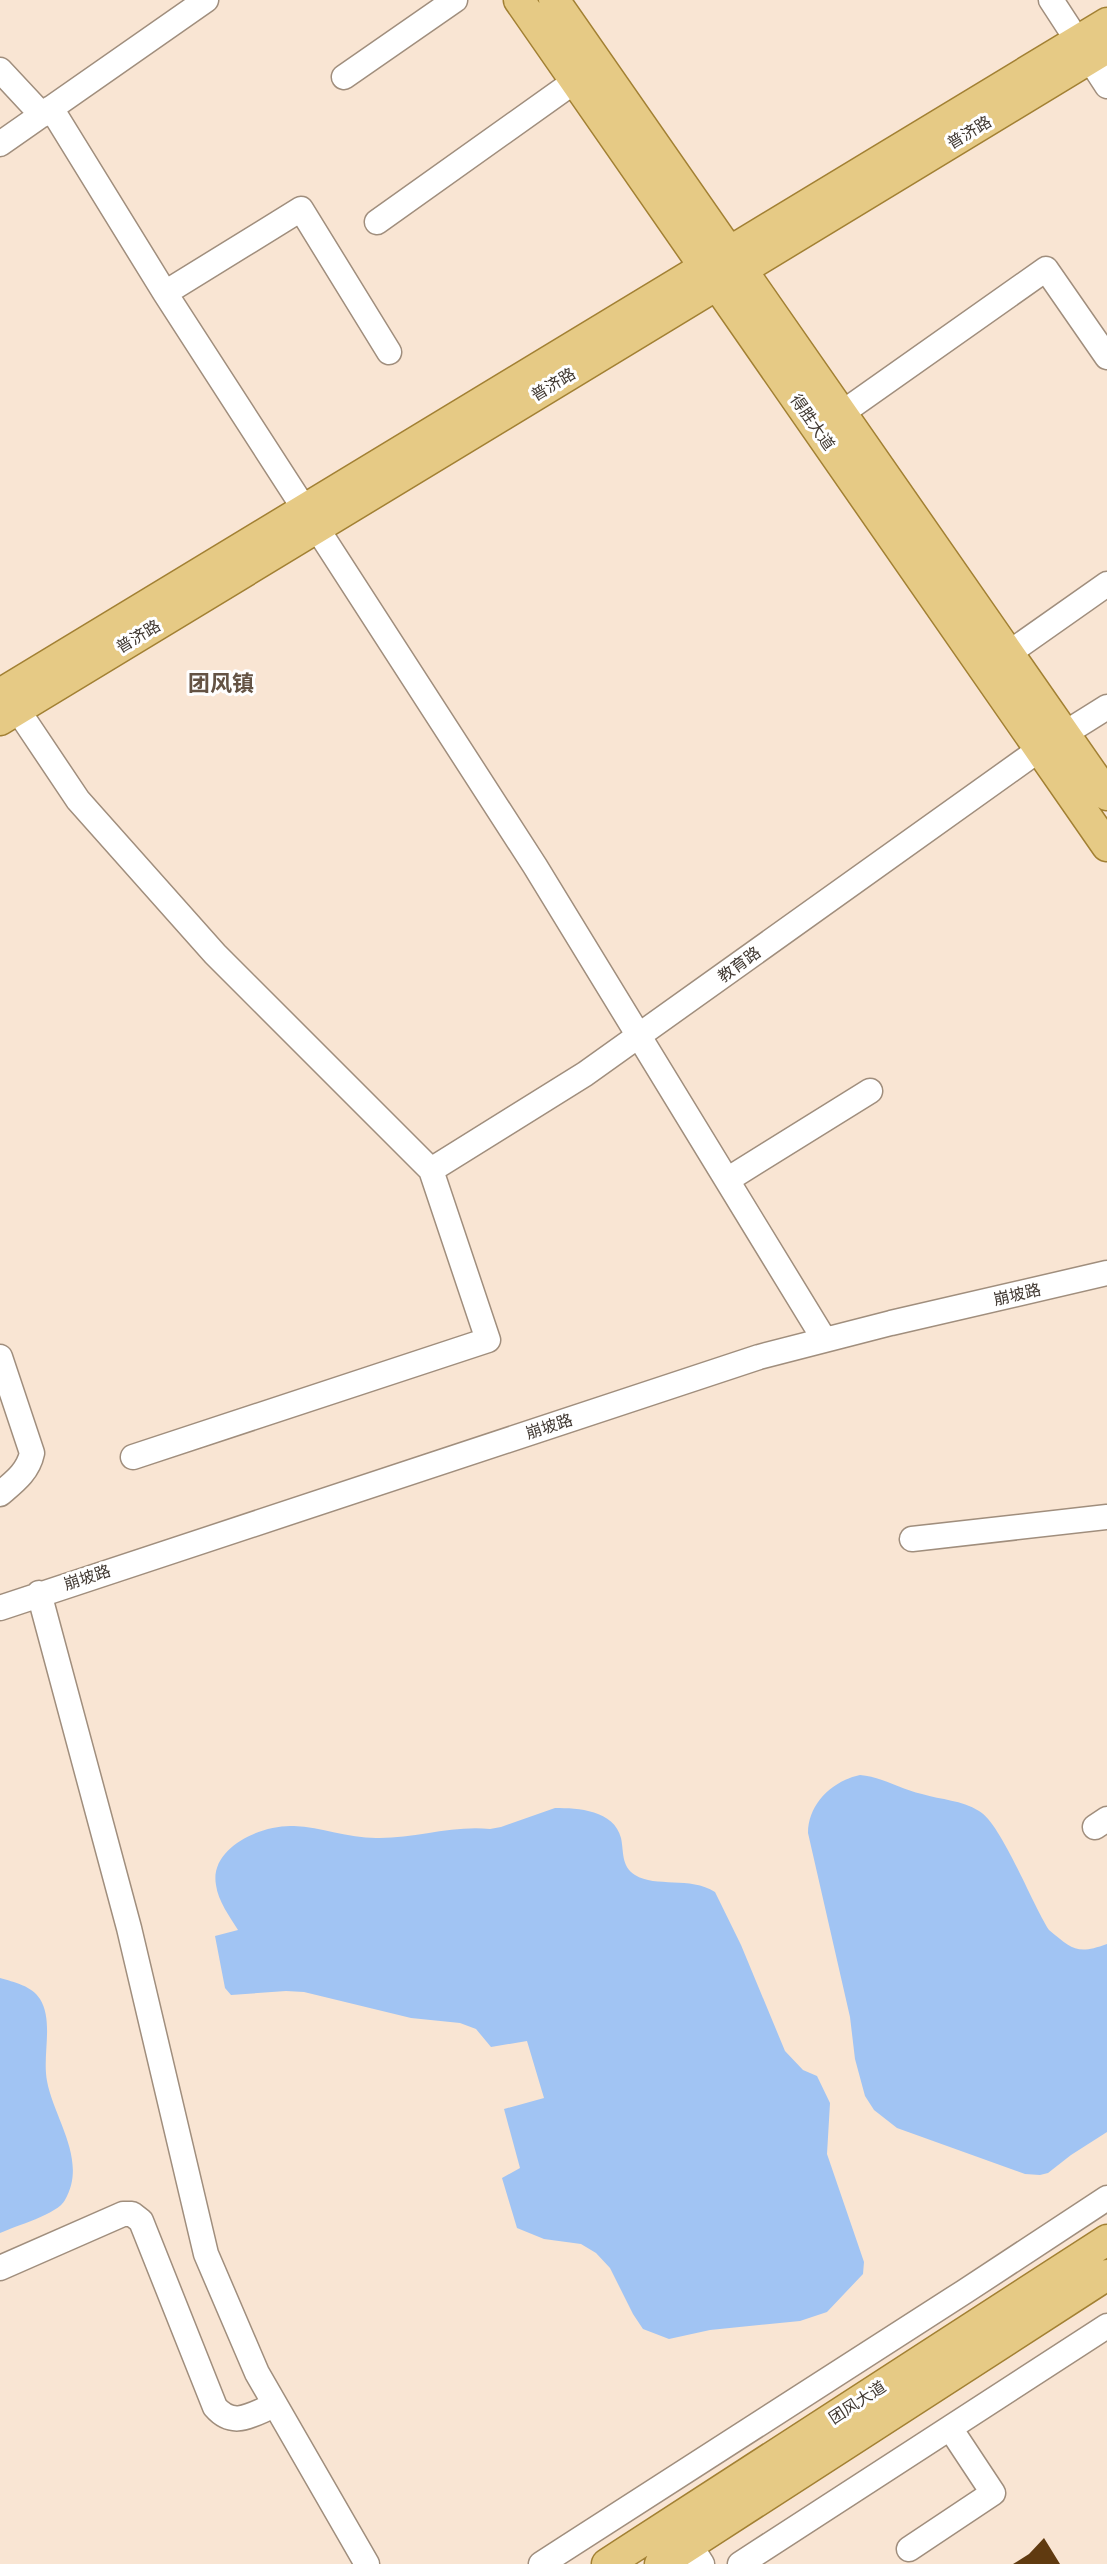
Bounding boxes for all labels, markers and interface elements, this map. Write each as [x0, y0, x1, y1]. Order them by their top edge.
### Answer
street label: 普济路 [943, 110, 995, 154]
street label: 普济路 [527, 362, 579, 406]
street label: 得胜大道 [786, 389, 840, 455]
street label: 普济路 [112, 614, 164, 658]
district label: 团风镇 [188, 667, 254, 697]
street label: 教育路 [713, 941, 765, 987]
street label: 崩坡路 [991, 1278, 1043, 1310]
street label: 崩坡路 [523, 1408, 575, 1444]
street label: 崩坡路 [61, 1559, 113, 1595]
street label: 团风大道 [824, 2375, 890, 2429]

